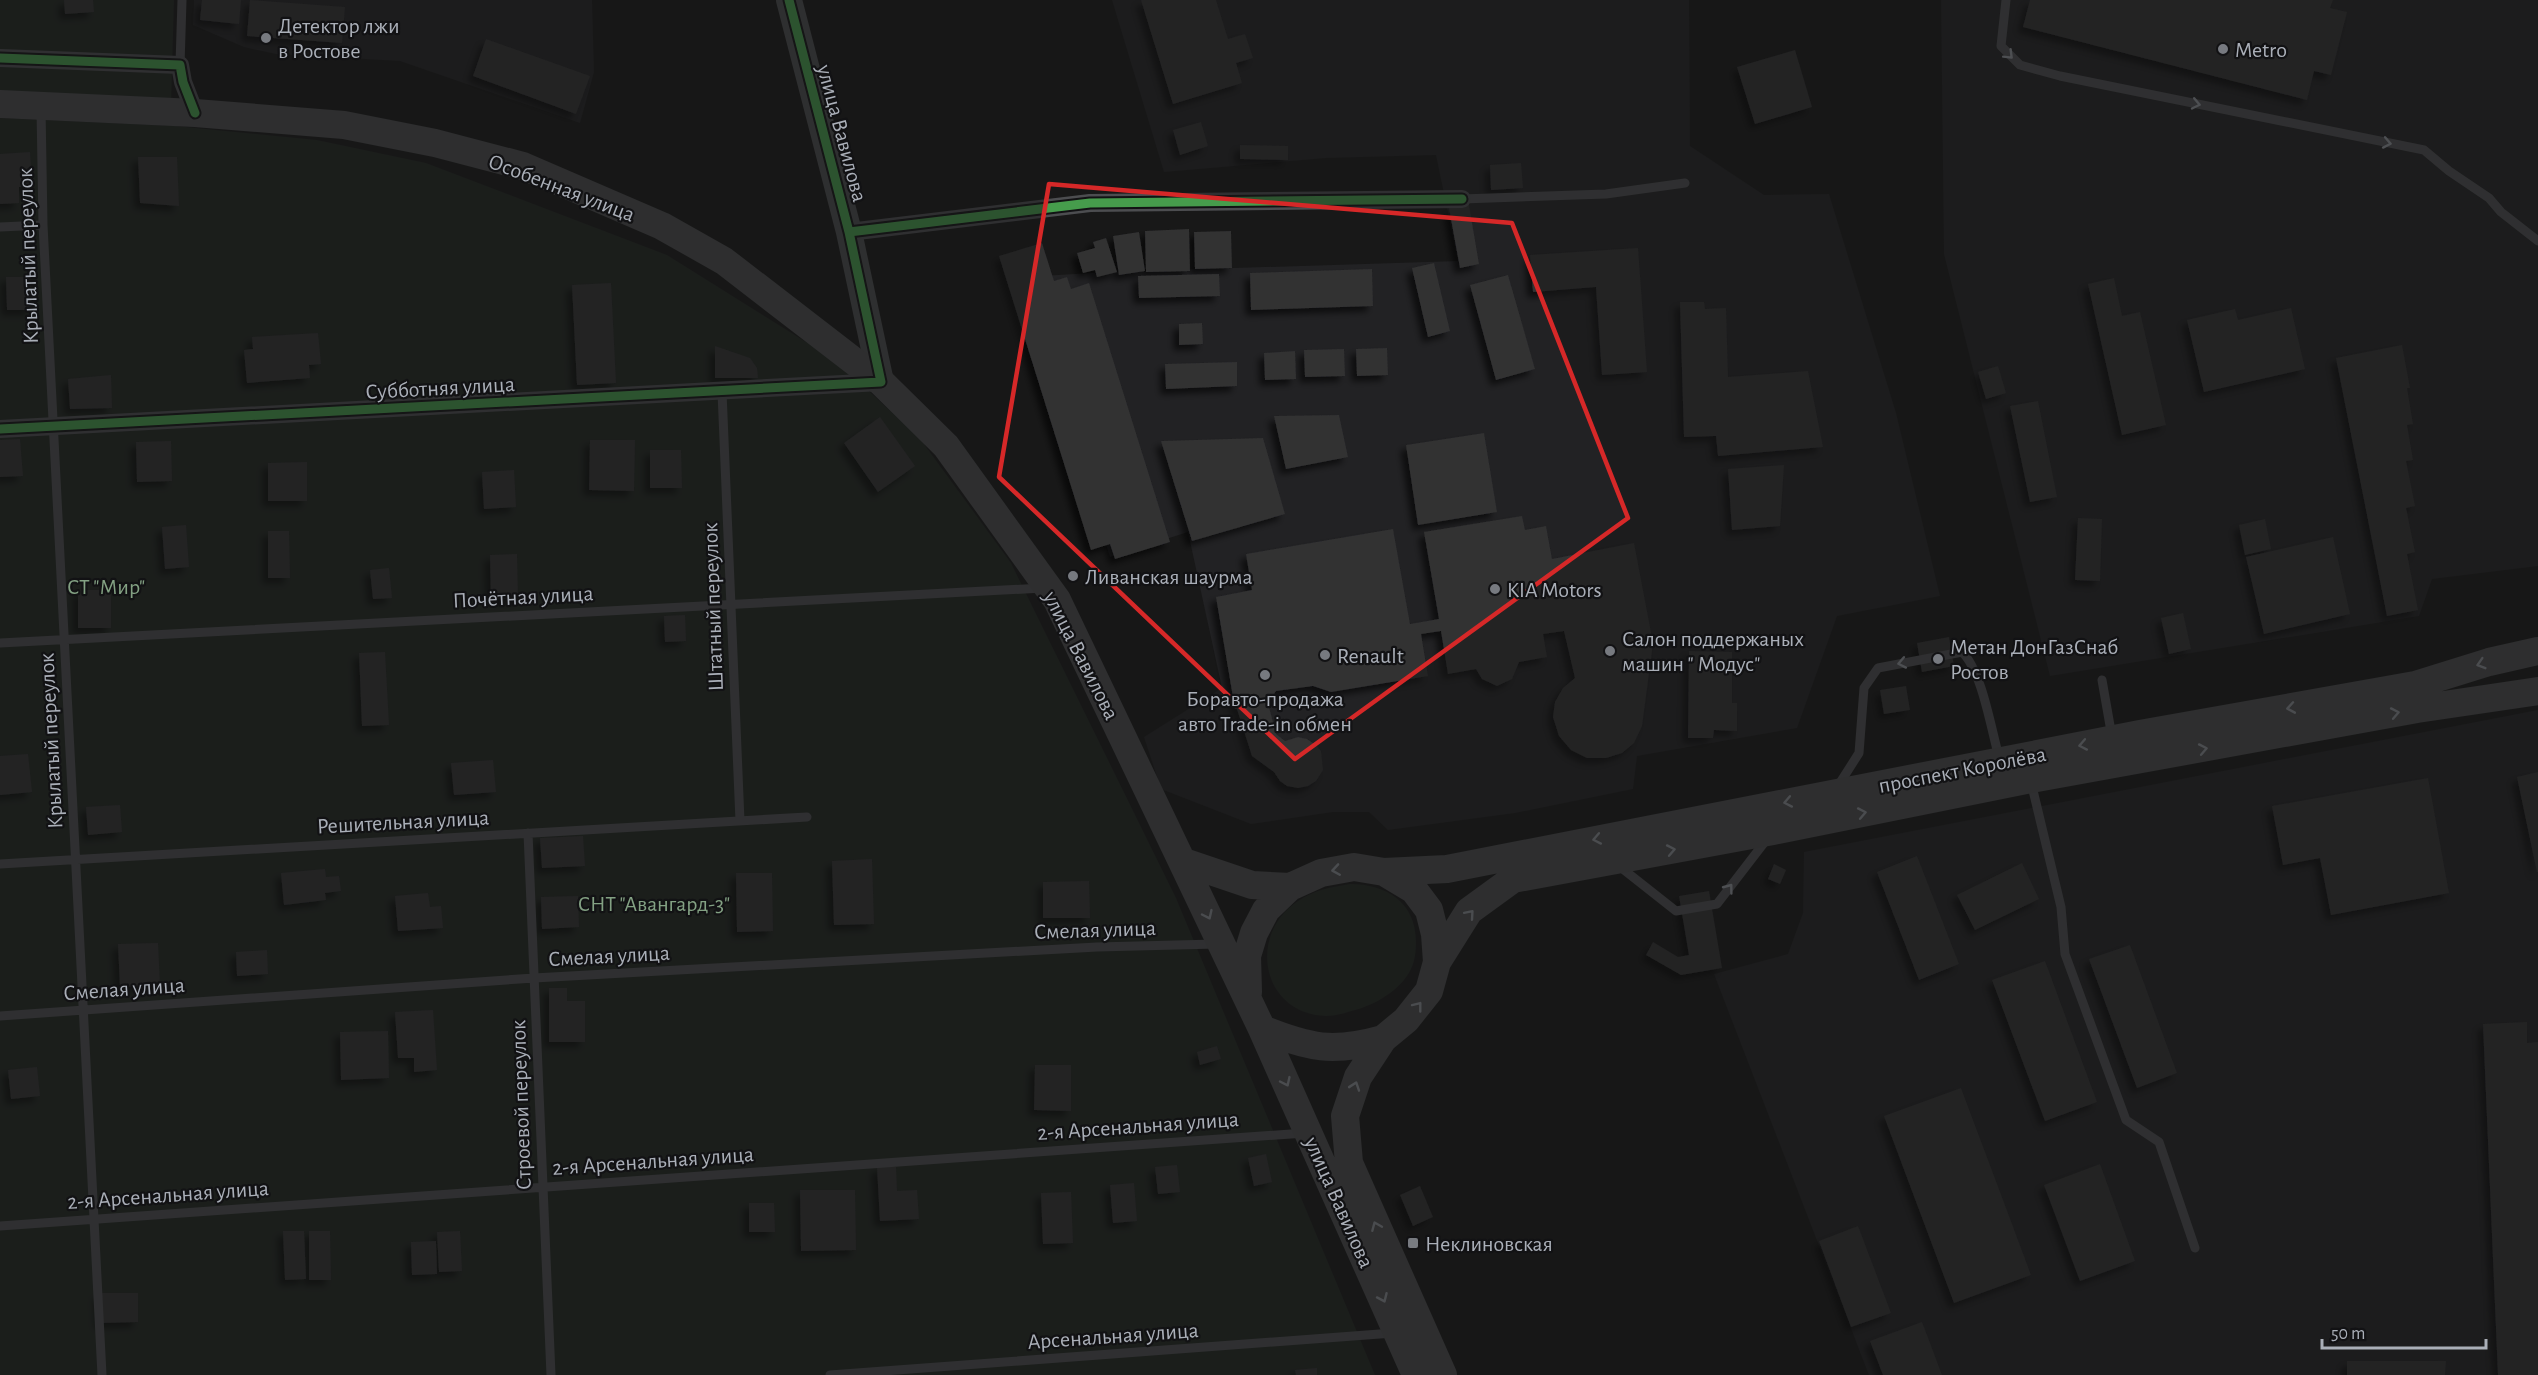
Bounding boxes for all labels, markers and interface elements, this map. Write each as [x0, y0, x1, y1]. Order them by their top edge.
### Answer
place label: Детектор лжи в Ростове [278, 15, 400, 62]
marker: Детектор лжи в Ростове [259, 31, 273, 45]
place label: Metro [2235, 39, 2287, 61]
marker: Metro [2216, 42, 2230, 56]
one-way arrow [2002, 47, 2013, 58]
street label: улица Вавилова [813, 61, 871, 204]
one-way arrow [2190, 97, 2200, 110]
one-way arrow [2381, 136, 2391, 149]
street label: Особенная улица [485, 150, 638, 226]
street label: Крылатый переулок [14, 168, 42, 344]
street label: Субботняя улица [365, 373, 515, 403]
street label: Штатный переулок [699, 522, 727, 692]
place label: Ливанская шаурма [1085, 566, 1253, 588]
marker: Ливанская шаурма [1066, 569, 1080, 583]
park label: СТ "Мир" [67, 576, 145, 598]
place label: KIA Motors [1507, 579, 1602, 601]
street label: Почётная улица [452, 582, 594, 612]
marker: KIA Motors [1488, 582, 1502, 596]
street label: улица Вавилова [1039, 587, 1123, 723]
place label: Салон поддержаных машин " Модус" [1622, 628, 1804, 675]
place label: Метан ДонГазСнаб Ростов [1950, 636, 2118, 683]
marker: Салон поддержаных машин " Модус" [1603, 644, 1617, 658]
place label: Renault [1337, 645, 1404, 667]
marker: Renault [1318, 648, 1332, 662]
street label: Крылатый переулок [35, 652, 67, 830]
marker: Метан ДонГазСнаб Ростов [1931, 652, 1945, 666]
one-way arrow [1898, 656, 1908, 669]
one-way arrow [2476, 657, 2487, 669]
marker: Боравто-продажа авто Trade-in обмен [1258, 668, 1272, 682]
place label: Боравто-продажа авто Trade-in обмен [1178, 688, 1352, 735]
one-way arrow [2287, 701, 2297, 714]
one-way arrow [2390, 707, 2400, 720]
one-way arrow [2078, 739, 2088, 751]
street label: проспект Королёва [1876, 743, 2048, 797]
one-way arrow [2198, 743, 2208, 756]
one-way arrow [1784, 795, 1794, 808]
street label: Решительная улица [316, 806, 490, 837]
one-way arrow [1857, 807, 1867, 820]
one-way arrow [1592, 832, 1602, 845]
one-way arrow [1665, 844, 1675, 857]
one-way arrow [1331, 864, 1340, 876]
one-way arrow [1722, 884, 1733, 895]
park label: СНТ "Авангард-3" [578, 893, 730, 915]
one-way arrow [1201, 909, 1213, 920]
one-way arrow [1463, 910, 1474, 920]
street label: Смелая улица [1034, 917, 1156, 943]
street label: Смелая улица [548, 942, 671, 970]
street label: Смелая улица [62, 974, 186, 1004]
one-way arrow [1410, 1001, 1421, 1012]
street label: Строевой переулок [507, 1020, 535, 1190]
one-way arrow [1279, 1076, 1291, 1087]
one-way arrow [1348, 1081, 1361, 1092]
street label: 2-я Арсенальная улица [1037, 1108, 1240, 1144]
street label: улица Вавилова [1300, 1133, 1378, 1271]
street label: 2-я Арсенальная улица [552, 1143, 755, 1179]
street label: 2-я Арсенальная улица [67, 1177, 270, 1213]
one-way arrow [1371, 1221, 1383, 1232]
place label: Неклиновская [1425, 1233, 1553, 1255]
marker: Неклиновская [1406, 1236, 1420, 1250]
one-way arrow [1376, 1292, 1388, 1303]
scale bar [2322, 1312, 2486, 1350]
street label: Арсенальная улица [1027, 1319, 1199, 1353]
text: 50 m [2331, 1325, 2365, 1343]

